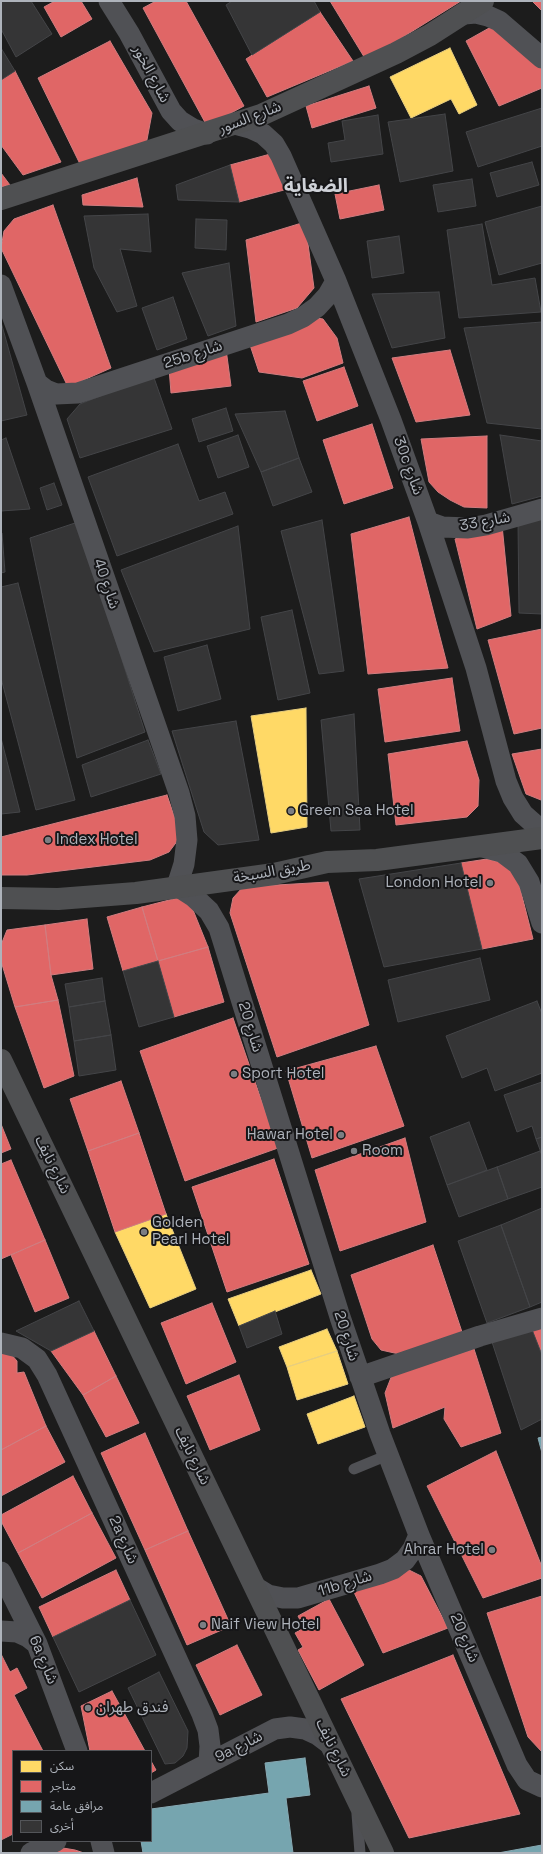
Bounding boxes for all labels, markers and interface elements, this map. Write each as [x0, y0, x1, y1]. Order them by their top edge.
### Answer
street label: شارع الخور [128, 42, 174, 106]
street label: شارع السور [216, 98, 284, 138]
district label: الضغاية [284, 176, 348, 198]
street label: 25b شارع [161, 337, 225, 373]
street label: 30c شارع [389, 434, 427, 498]
street label: شارع 33 [458, 509, 512, 535]
street label: شارع 40 [89, 556, 123, 612]
place label: Green Sea Hotel [299, 802, 414, 820]
marker: Green Sea Hotel [286, 806, 296, 816]
place label: Index Hotel [56, 831, 138, 849]
marker: Index Hotel [43, 835, 53, 845]
street label: طريق السبخة [232, 856, 312, 888]
place label: London Hotel [385, 874, 482, 892]
marker: London Hotel [485, 878, 495, 888]
street label: شارع 20 [234, 1000, 266, 1054]
place label: Sport Hotel [242, 1065, 325, 1083]
marker: Sport Hotel [229, 1069, 239, 1079]
place label: Hawar Hotel [247, 1126, 333, 1144]
marker: Hawar Hotel [336, 1130, 346, 1140]
street label: شارع نايف [30, 1133, 74, 1197]
place label: Room [362, 1142, 403, 1160]
marker: Room [349, 1146, 359, 1156]
place label: Golden Pearl Hotel [152, 1214, 229, 1249]
marker: Golden Pearl Hotel [139, 1227, 149, 1237]
street label: شارع 20 [329, 1309, 363, 1363]
street label: شارع نايف [170, 1424, 214, 1488]
street label: 2a شارع [104, 1513, 142, 1567]
place label: Ahrar Hotel [404, 1541, 484, 1559]
marker: Ahrar Hotel [487, 1545, 497, 1555]
street label: 11b شارع [316, 1567, 374, 1601]
street label: شارع 20 [446, 1611, 482, 1665]
place label: Naif View Hotel [211, 1616, 319, 1634]
marker: Naif View Hotel [198, 1620, 208, 1630]
street label: 6a شارع [25, 1633, 61, 1687]
place label: فندق طهران [96, 1699, 168, 1717]
marker: فندق طهران [83, 1703, 93, 1713]
street label: شارع نايف [311, 1716, 355, 1780]
street label: 9a شارع [212, 1727, 266, 1767]
legend [12, 1750, 152, 1842]
text: سكن [50, 1758, 74, 1774]
text: متاجر [50, 1778, 76, 1794]
text: مرافق عامة [50, 1798, 103, 1814]
text: أخرى [50, 1818, 74, 1834]

